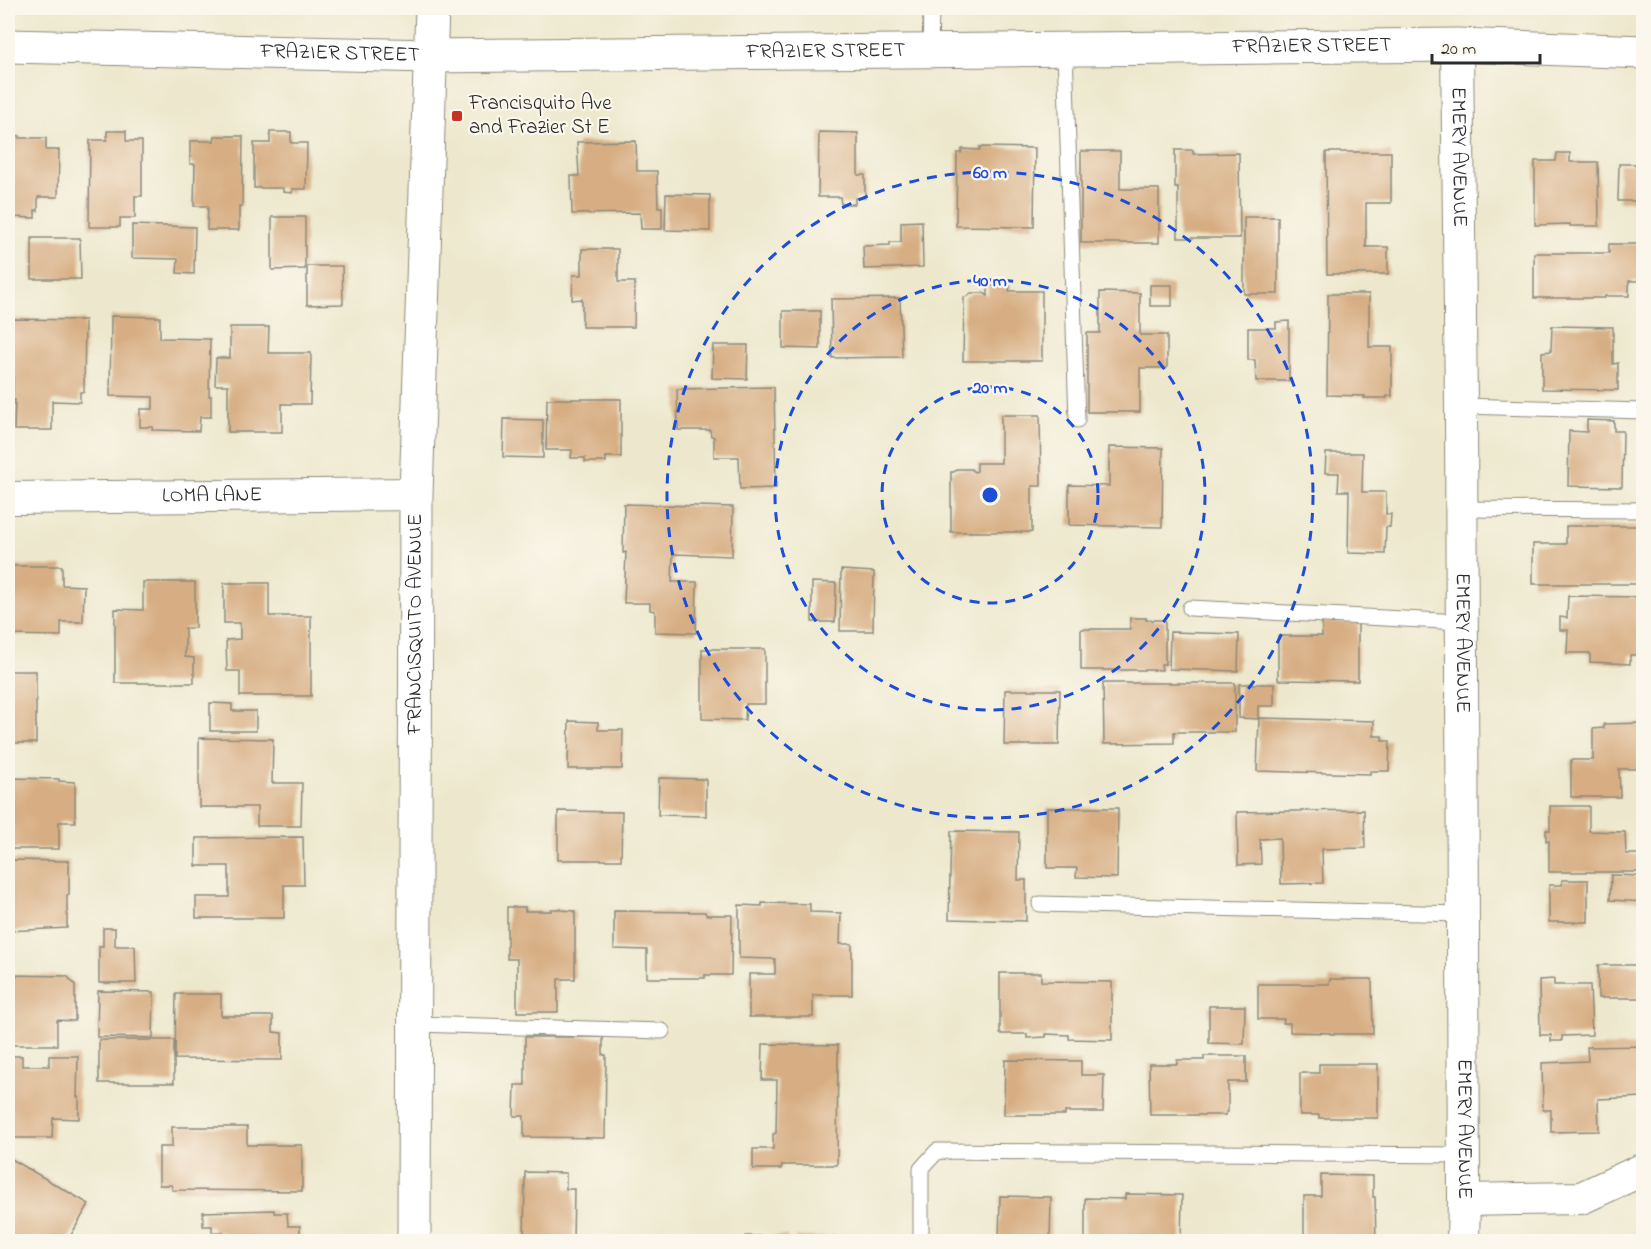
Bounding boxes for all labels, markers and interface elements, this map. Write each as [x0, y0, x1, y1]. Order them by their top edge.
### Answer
scale bar [1432, 27, 1540, 65]
street label: FRAZIER STREET [1231, 31, 1392, 62]
street label: FRAZIER STREET [745, 36, 906, 68]
street label: FRAZIER STREET [259, 37, 420, 71]
text: 20 m [1441, 37, 1476, 63]
street label: EMERY AVENUE [1442, 87, 1474, 227]
place label: Francisquito Ave and Frazier St E [468, 89, 612, 143]
marker: Francisquito Ave and Frazier St E [450, 109, 464, 123]
text: 60 m [973, 161, 1007, 187]
text: 40 m [973, 269, 1007, 295]
text: 20 m [971, 376, 1008, 402]
street label: LOMA LANE [162, 481, 262, 511]
centre of rings [980, 485, 1000, 505]
street label: FRANCISQUITO AVENUE [400, 514, 431, 735]
street label: EMERY AVENUE [1447, 573, 1477, 713]
street label: EMERY AVENUE [1448, 1059, 1479, 1199]

